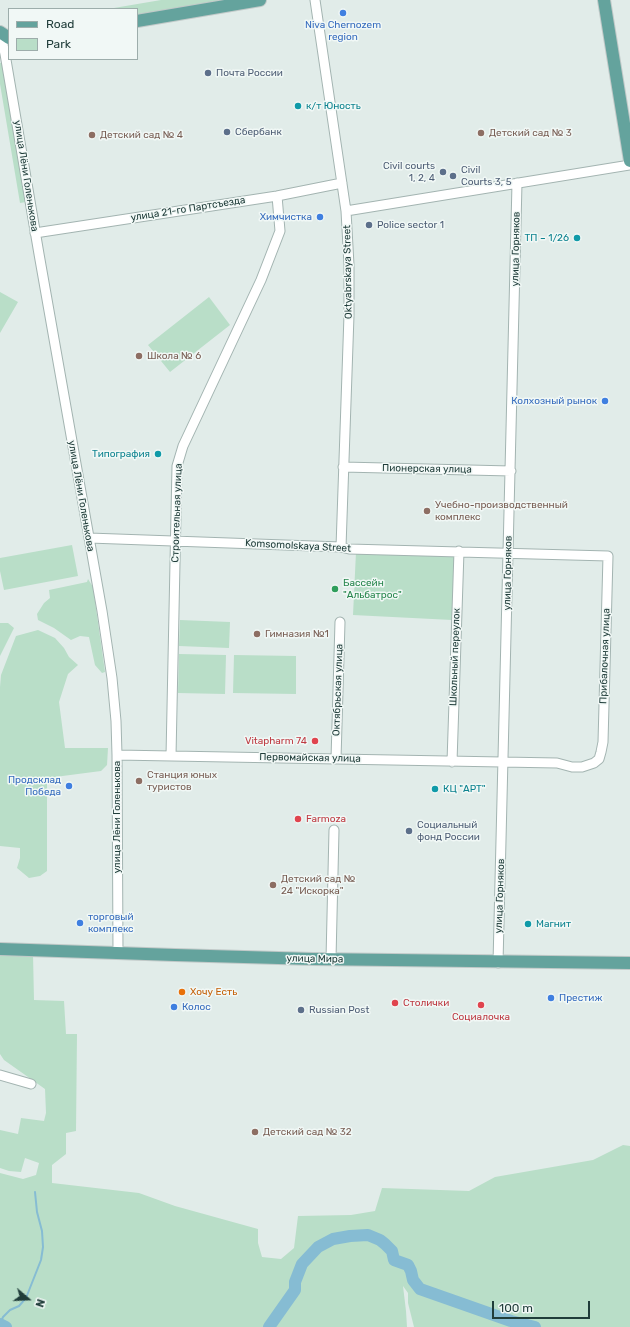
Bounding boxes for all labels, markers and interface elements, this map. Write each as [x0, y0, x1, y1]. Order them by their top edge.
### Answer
legend [8, 8, 138, 60]
marker: Niva Chernozem region [338, 8, 348, 18]
text: Road [46, 17, 74, 31]
place label: Niva Chernozem region [305, 19, 381, 42]
text: Park [46, 37, 71, 51]
place label: Почта России [216, 67, 283, 79]
marker: Почта России [203, 68, 213, 78]
place label: к/т Юность [306, 100, 361, 112]
marker: к/т Юность [293, 101, 303, 111]
street label: улица Лёни Голенькова [11, 119, 41, 233]
place label: Сбербанк [235, 126, 282, 138]
marker: Сбербанк [222, 127, 232, 137]
place label: Детский сад № 3 [489, 127, 572, 139]
marker: Детский сад № 3 [476, 128, 486, 138]
place label: Детский сад № 4 [100, 129, 183, 141]
marker: Детский сад № 4 [87, 130, 97, 140]
place label: Civil courts 1, 2, 4 [383, 160, 435, 184]
place label: Civil Courts 3, 5 [461, 164, 512, 188]
marker: Civil courts 1, 2, 4 [438, 167, 448, 177]
marker: Civil Courts 3, 5 [448, 171, 458, 181]
street label: улица 21-го Партсъезда [130, 194, 246, 224]
place label: Химчистка [260, 211, 312, 223]
street label: улица Горняков [509, 211, 523, 287]
marker: Химчистка [315, 212, 325, 222]
place label: Police sector 1 [377, 219, 444, 231]
marker: Police sector 1 [364, 220, 374, 230]
street label: Oktyabrskaya Street [341, 225, 355, 319]
place label: ТП – 1/26 [525, 232, 569, 244]
marker: ТП – 1/26 [572, 233, 582, 243]
place label: Школа № 6 [147, 350, 201, 362]
marker: Школа № 6 [134, 351, 144, 361]
place label: Колхозный рынок [511, 395, 597, 407]
marker: Колхозный рынок [600, 396, 610, 406]
street label: улица Лёни Голенькова [65, 440, 97, 552]
place label: Типография [92, 448, 150, 460]
marker: Типография [153, 449, 163, 459]
street label: Пионерская улица [382, 462, 472, 476]
street label: Строительная улица [169, 463, 185, 563]
place label: Учебно-производственный комплекс [435, 499, 568, 522]
marker: Учебно-производственный комплекс [422, 506, 432, 516]
street label: улица Горняков [501, 535, 515, 611]
street label: Komsomolskaya Street [245, 537, 351, 555]
place label: Бассейн "Альбатрос" [343, 577, 402, 600]
marker: Бассейн "Альбатрос" [330, 584, 340, 594]
street label: Школьный переулок [447, 608, 463, 706]
street label: Прибалочная улица [597, 608, 613, 704]
place label: Гимназия №1 [265, 628, 329, 640]
marker: Гимназия №1 [252, 629, 262, 639]
street label: Октябрьская улица [330, 644, 346, 736]
place label: Vitapharm 74 [245, 735, 307, 747]
marker: Vitapharm 74 [310, 736, 320, 746]
street label: Первомайская улица [259, 751, 361, 765]
street label: улица Лёни Голенькова [111, 761, 123, 873]
place label: Станция юных туристов [147, 769, 217, 792]
place label: Продсклад Победа [8, 774, 61, 798]
marker: Станция юных туристов [134, 776, 144, 786]
marker: Продсклад Победа [64, 781, 74, 791]
place label: КЦ "АРТ" [443, 783, 486, 795]
marker: КЦ "АРТ" [430, 784, 440, 794]
place label: Farmoza [306, 813, 346, 825]
marker: Farmoza [293, 814, 303, 824]
place label: Социальный фонд России [417, 819, 480, 842]
marker: Социальный фонд России [404, 826, 414, 836]
street label: улица Горняков [493, 858, 507, 934]
place label: Детский сад № 24 "Искорка" [281, 873, 355, 896]
marker: Детский сад № 24 "Искорка" [268, 880, 278, 890]
place label: торговый комплекс [88, 911, 134, 934]
marker: торговый комплекс [75, 918, 85, 928]
place label: Магнит [536, 918, 571, 930]
marker: Магнит [523, 919, 533, 929]
street label: улица Мира [287, 953, 343, 965]
place label: Хочу Есть [190, 986, 237, 998]
marker: Хочу Есть [177, 987, 187, 997]
place label: Престиж [559, 992, 602, 1004]
marker: Престиж [546, 993, 556, 1003]
place label: Столички [403, 997, 449, 1009]
marker: Столички [390, 998, 400, 1008]
marker: Социалочка [476, 1000, 486, 1010]
place label: Колос [182, 1001, 211, 1013]
marker: Колос [169, 1002, 179, 1012]
place label: Russian Post [309, 1004, 369, 1016]
marker: Russian Post [296, 1005, 306, 1015]
place label: Социалочка [452, 1011, 510, 1023]
place label: Детский сад № 32 [263, 1126, 352, 1138]
marker: Детский сад № 32 [250, 1127, 260, 1137]
north arrow [8, 1279, 48, 1319]
scale bar [494, 1293, 592, 1319]
text: N [32, 1297, 47, 1309]
text: 100 m [499, 1301, 533, 1315]

